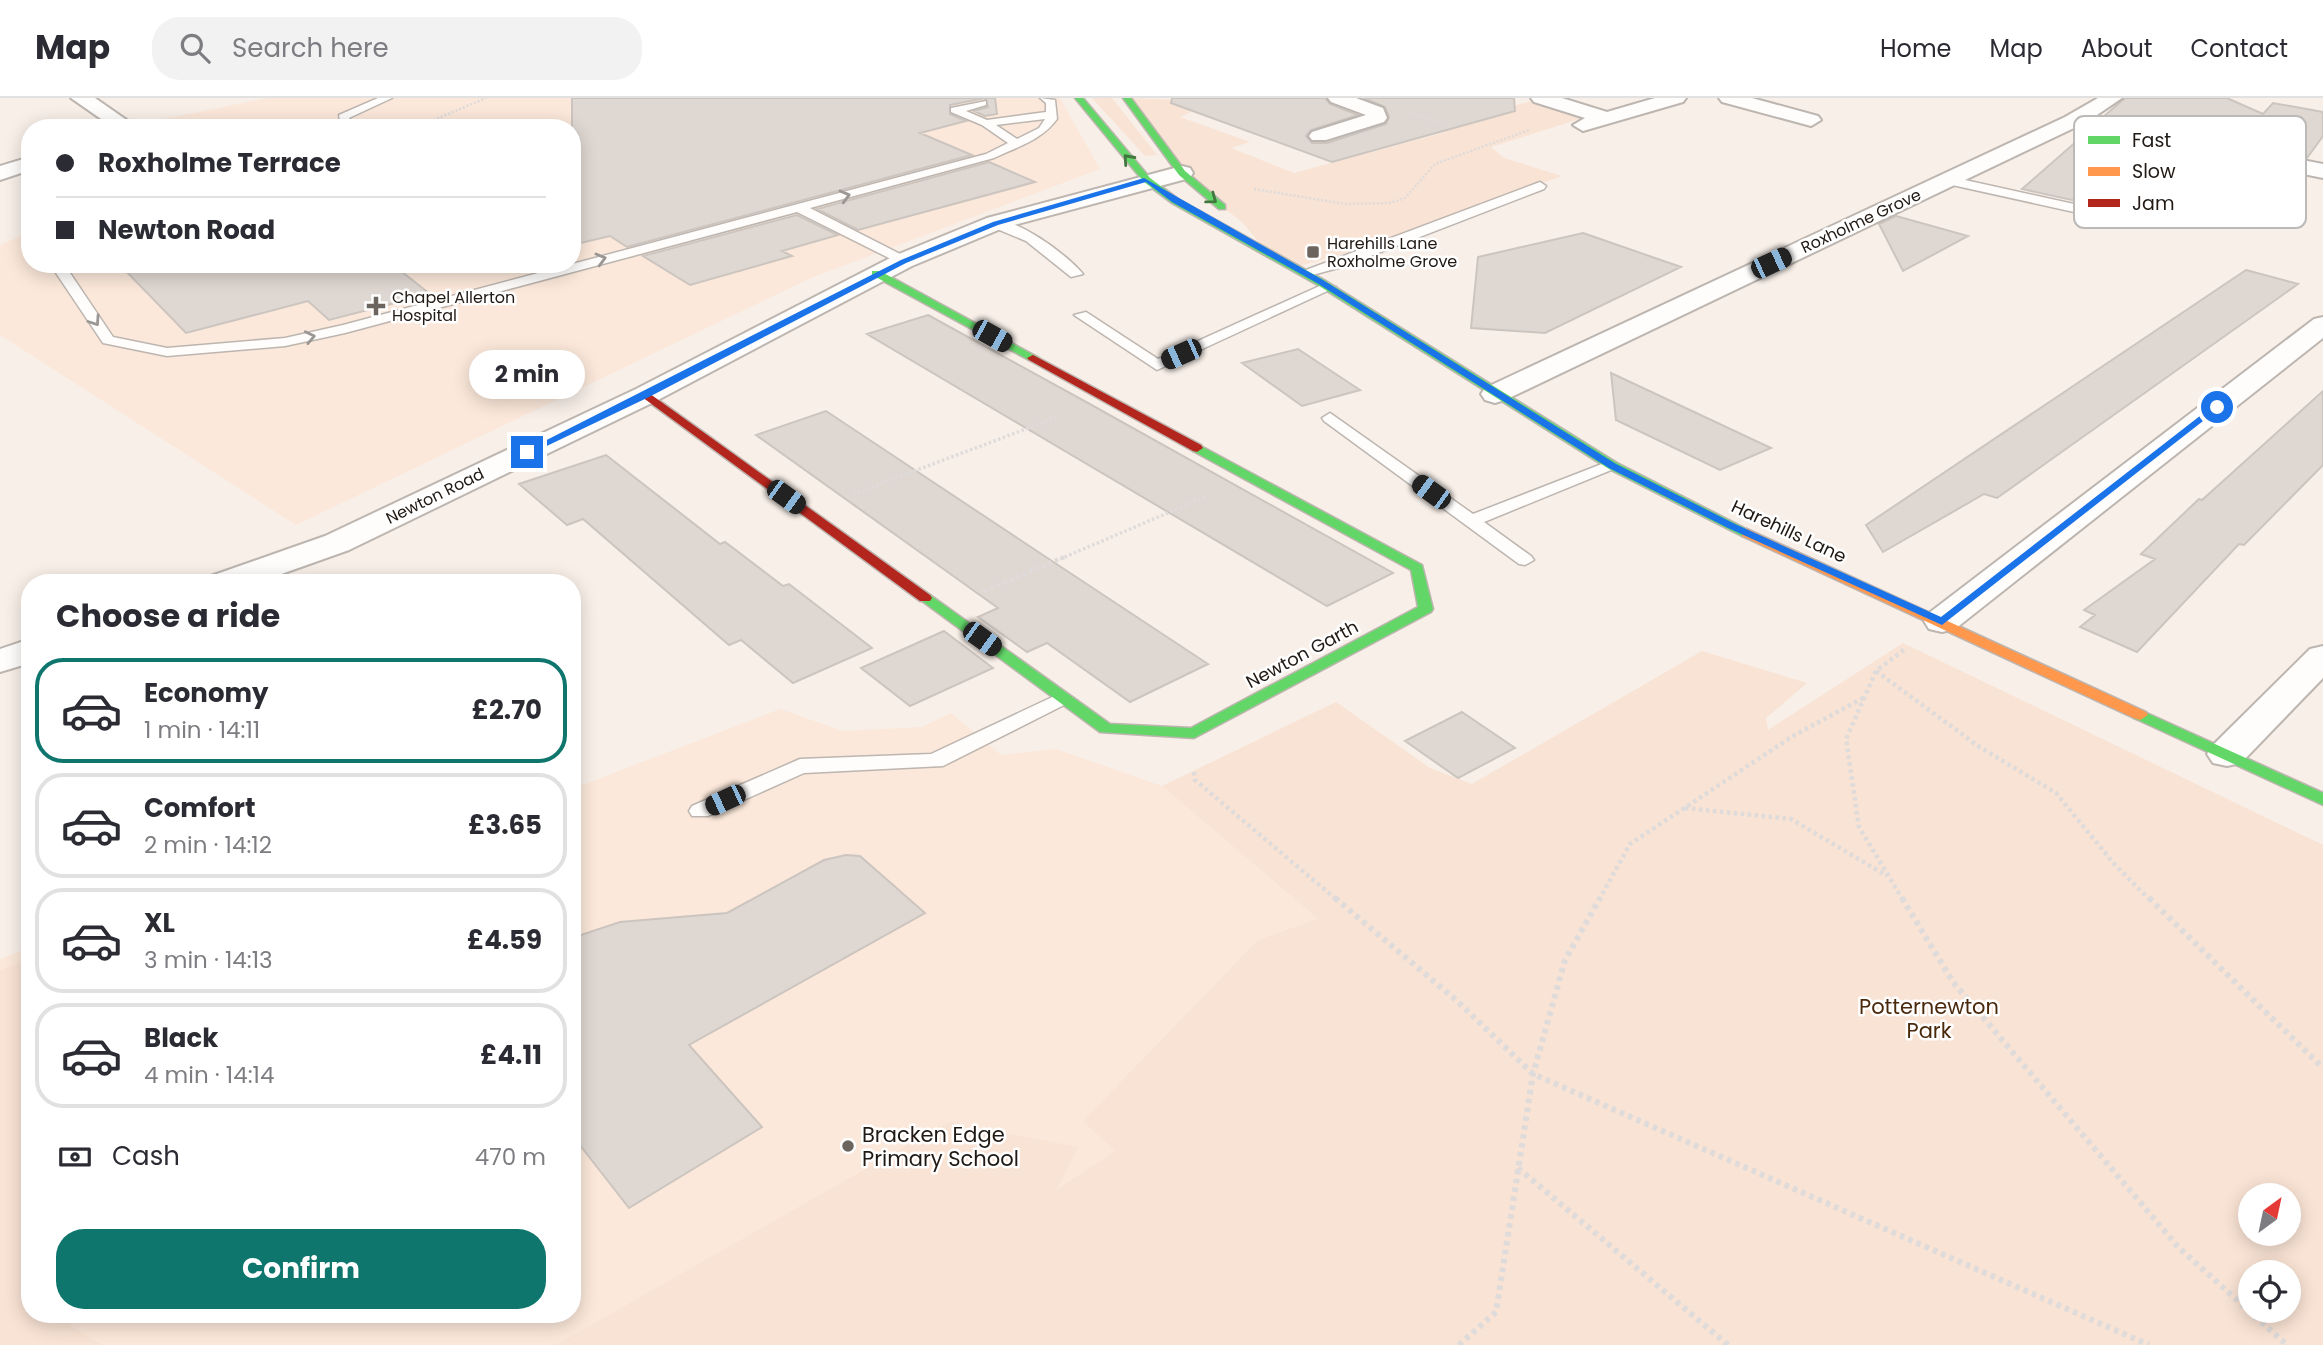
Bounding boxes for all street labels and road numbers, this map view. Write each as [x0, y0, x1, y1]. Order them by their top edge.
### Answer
street label: Roxholme Grove [1797, 183, 1925, 259]
street label: Newton Road [382, 462, 488, 530]
street label: Harehills Lane [1727, 493, 1851, 569]
street label: Newton Garth [1241, 614, 1363, 694]

